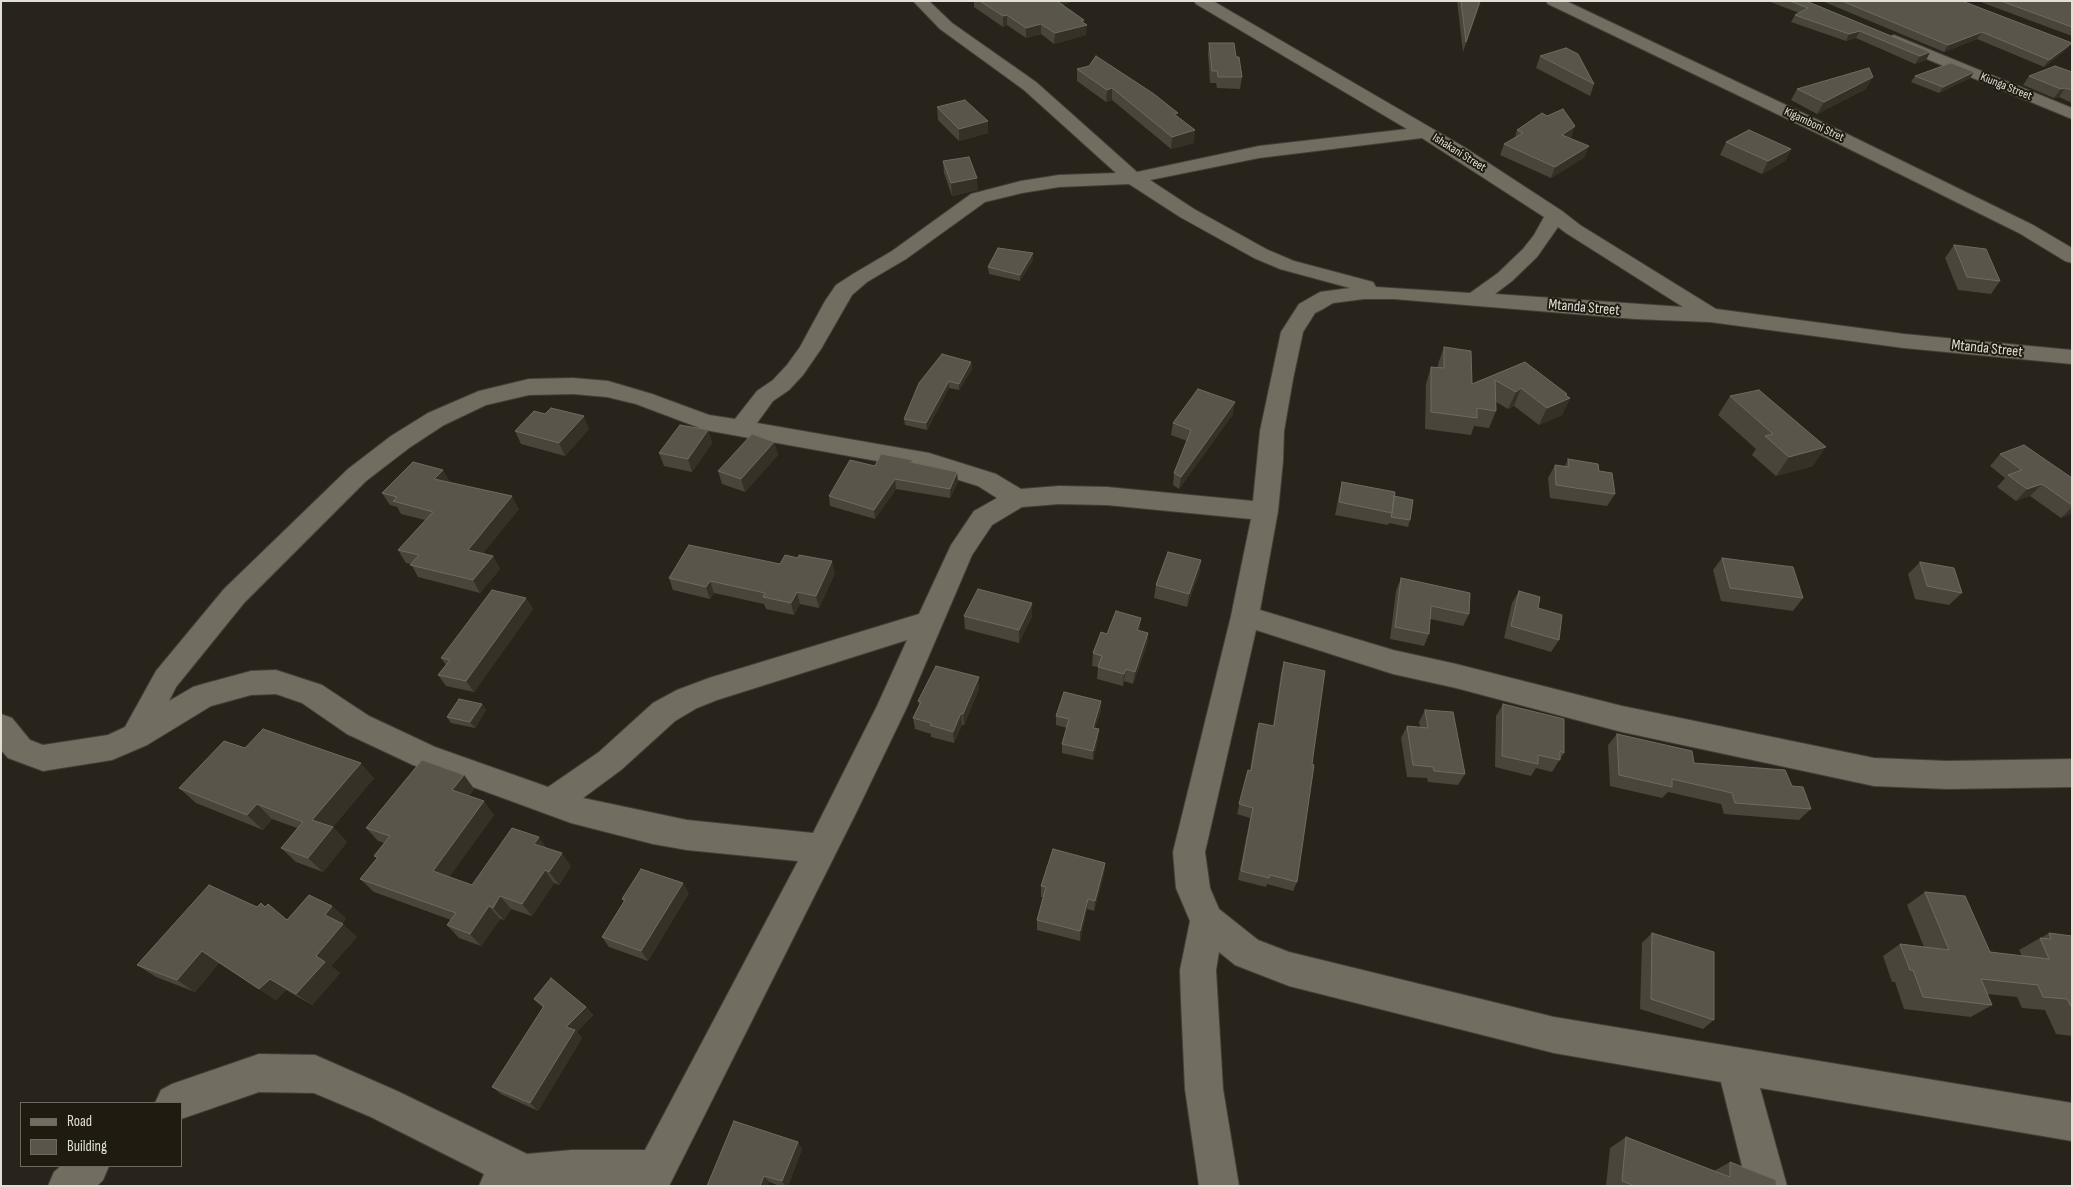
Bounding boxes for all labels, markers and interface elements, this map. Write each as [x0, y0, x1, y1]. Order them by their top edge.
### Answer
street label: Kiunga Street [1978, 70, 2034, 104]
street label: Kigamboni Stret [1782, 105, 1846, 145]
street label: Ishakani Street [1430, 131, 1488, 175]
street label: Mtanda Street [1548, 296, 1620, 320]
street label: Mtanda Street [1950, 336, 2024, 362]
legend [20, 1102, 182, 1167]
text: Road [67, 1112, 92, 1131]
text: Building [67, 1137, 107, 1156]

